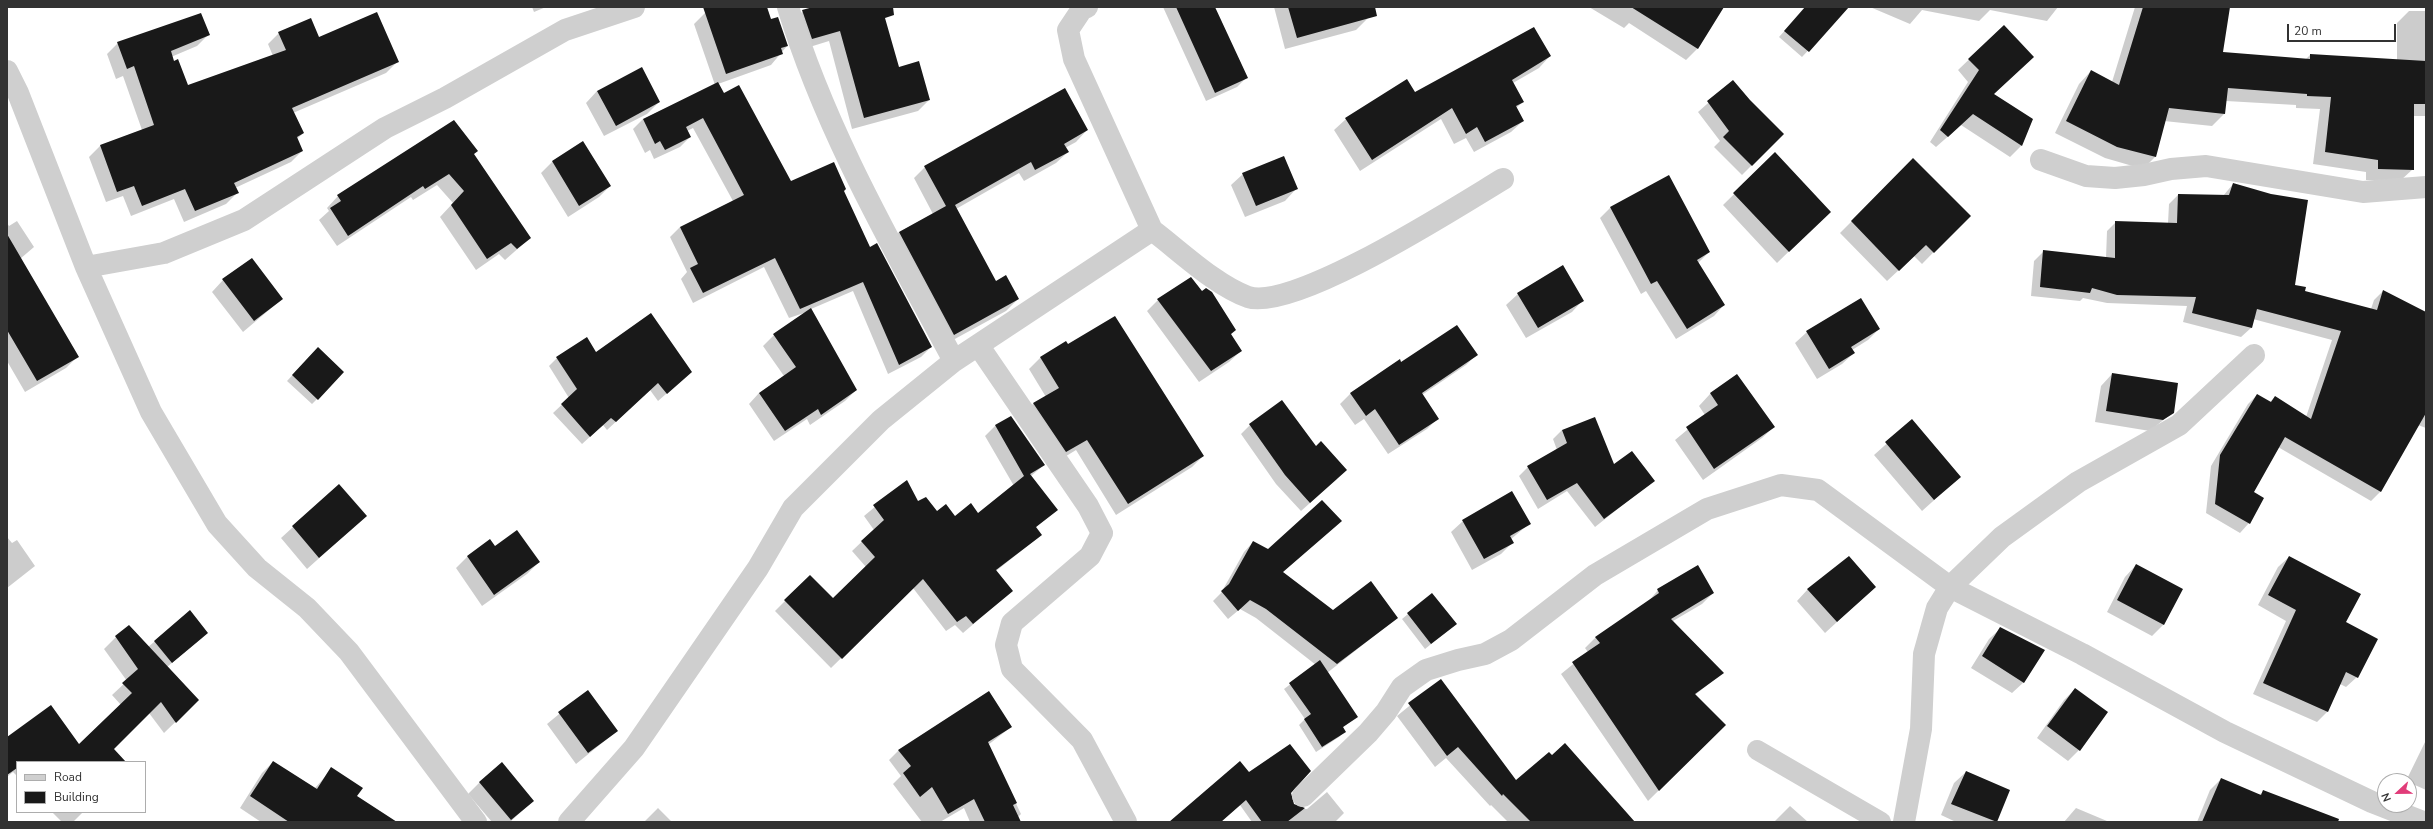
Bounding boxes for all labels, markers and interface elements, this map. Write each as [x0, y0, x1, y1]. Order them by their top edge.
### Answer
scale bar [2289, 16, 2398, 42]
text: 20 m [2294, 23, 2322, 39]
legend [16, 761, 146, 813]
text: Road [54, 769, 82, 785]
north arrow [2377, 773, 2417, 813]
text: Building [54, 789, 99, 805]
text: N [2378, 791, 2395, 804]

